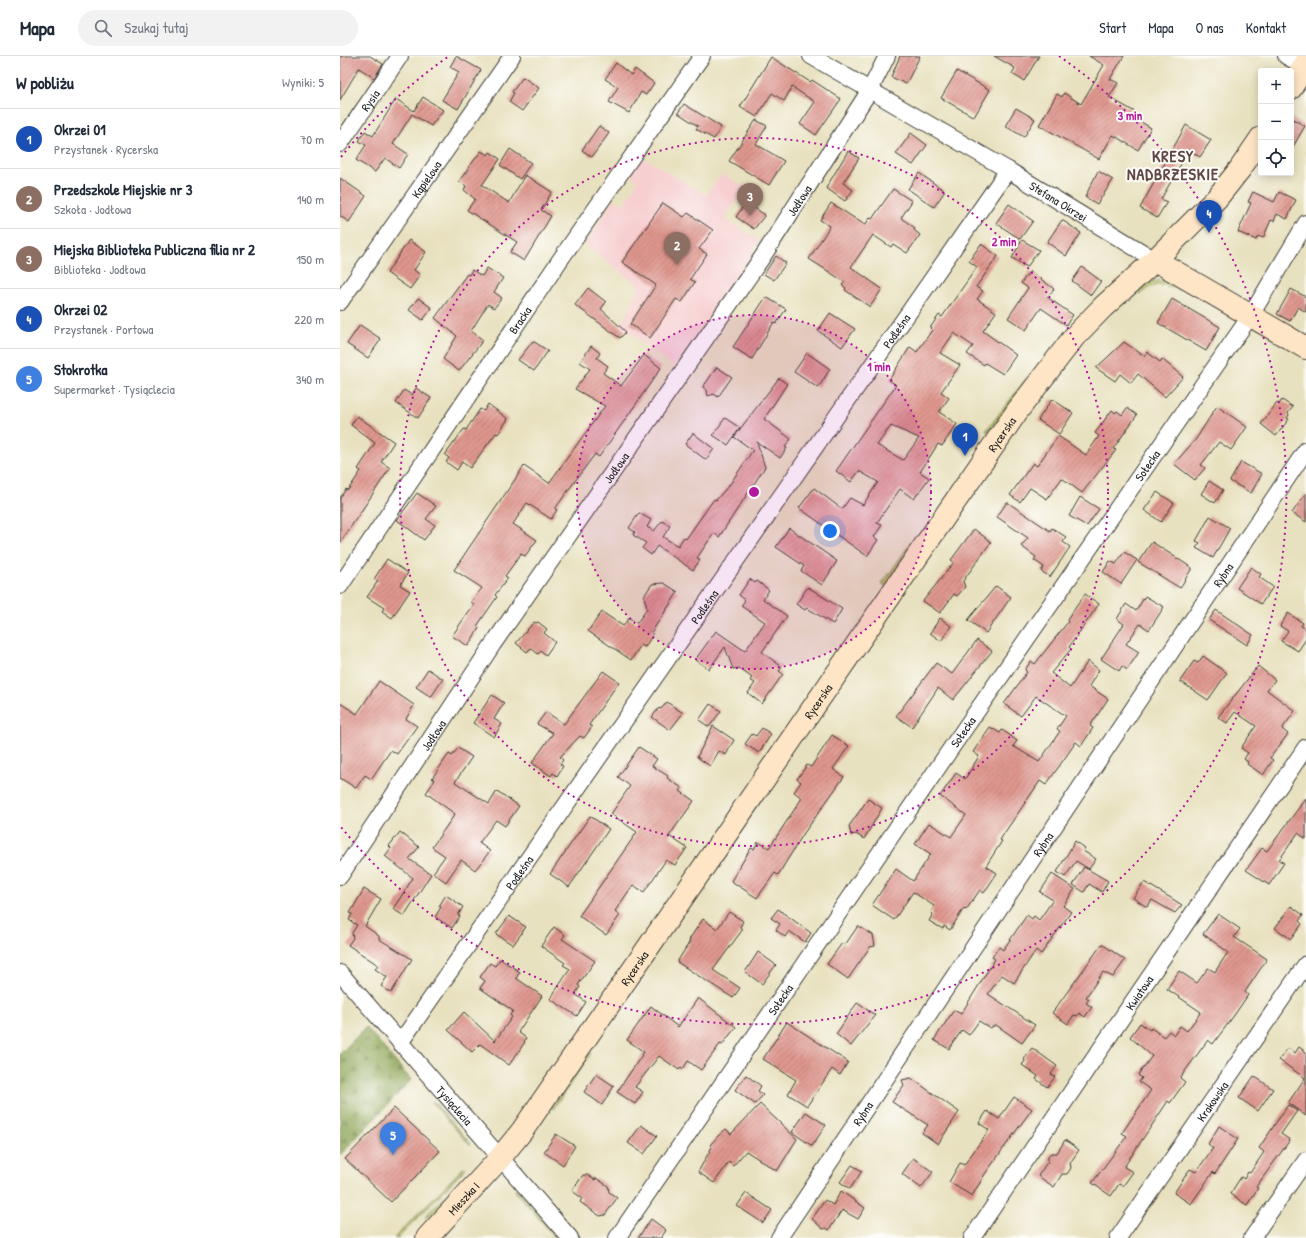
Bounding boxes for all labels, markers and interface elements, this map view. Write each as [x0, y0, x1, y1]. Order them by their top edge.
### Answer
search box [78, 10, 358, 46]
text: Mapa [20, 15, 54, 41]
icon: search [92, 17, 114, 39]
text: Szukaj tutaj [124, 17, 188, 38]
text: Start [1099, 18, 1126, 37]
text: Mapa [1148, 18, 1174, 37]
text: O nas [1196, 18, 1224, 37]
text: Kontakt [1246, 18, 1286, 37]
map controls [1258, 68, 1294, 176]
button: + [1258, 68, 1294, 104]
text: W pobliżu [16, 71, 74, 94]
text: Wyniki: 5 [282, 73, 324, 91]
street label: Rysia [356, 86, 383, 114]
button: − [1258, 104, 1294, 140]
text: 3 min [1118, 107, 1143, 124]
text: Okrzei 01 [54, 119, 106, 140]
text: 1 [27, 130, 31, 148]
text: 70 m [300, 130, 324, 148]
text: Przystanek · Rycerska [54, 140, 158, 158]
button: locate [1258, 140, 1294, 176]
district label: KRESY NADBRZESKIE [1127, 145, 1219, 185]
street label: Kąpielowa [407, 157, 445, 201]
street label: Stefana Okrzei [1026, 177, 1091, 225]
text: Przedszkole Miejskie nr 3 [54, 179, 192, 200]
street label: Jodłowa [783, 181, 815, 219]
pin: 3 [737, 183, 763, 216]
text: 2 [26, 190, 32, 208]
text: 140 m [297, 190, 324, 208]
text: Szkoła · Jodłowa [54, 200, 131, 218]
pin: 4 [1196, 200, 1222, 233]
pin: 2 [664, 232, 690, 265]
text: 2 min [992, 233, 1017, 250]
text: Miejska Biblioteka Publiczna filia nr 2 [54, 239, 255, 260]
text: 3 [26, 250, 32, 268]
text: 150 m [296, 250, 324, 268]
text: Biblioteka · Jodłowa [54, 260, 146, 278]
text: Okrzei 02 [54, 299, 107, 320]
street label: Bracka [504, 303, 535, 337]
text: 4 [27, 310, 31, 328]
text: 220 m [294, 310, 324, 328]
street label: Podleśna [878, 310, 914, 351]
text: Przystanek · Portowa [54, 320, 153, 338]
text: 1 min [867, 358, 891, 375]
text: Stokrotka [54, 359, 107, 380]
text: 5 [26, 370, 32, 388]
text: 340 m [296, 370, 324, 388]
text: Supermarket · Tysiąclecia [54, 380, 175, 398]
street label: Rycerska [983, 413, 1020, 455]
pin: 1 [952, 423, 978, 456]
street label: Sołecka [1130, 446, 1164, 484]
street label: Jodłowa [599, 449, 633, 486]
centre of rings [747, 485, 761, 499]
your location [820, 521, 840, 541]
street label: Rybna [1208, 559, 1237, 590]
street label: Podleśna [686, 586, 722, 627]
street label: Rycerska [800, 680, 836, 722]
street label: Sołecka [946, 713, 979, 751]
street label: Jodłowa [417, 716, 450, 754]
street label: Rybna [1028, 828, 1057, 859]
street label: Podleśna [501, 852, 537, 893]
street label: Rycerska [616, 947, 652, 989]
street label: Kwiatowa [1121, 971, 1157, 1013]
street label: Sołecka [763, 980, 797, 1018]
street label: Krakowska [1192, 1077, 1232, 1125]
street label: Tysiąclecia [433, 1082, 477, 1129]
street label: Rybna [848, 1098, 877, 1129]
pin: 5 [380, 1122, 406, 1155]
street label: Mieszka I [444, 1178, 483, 1218]

